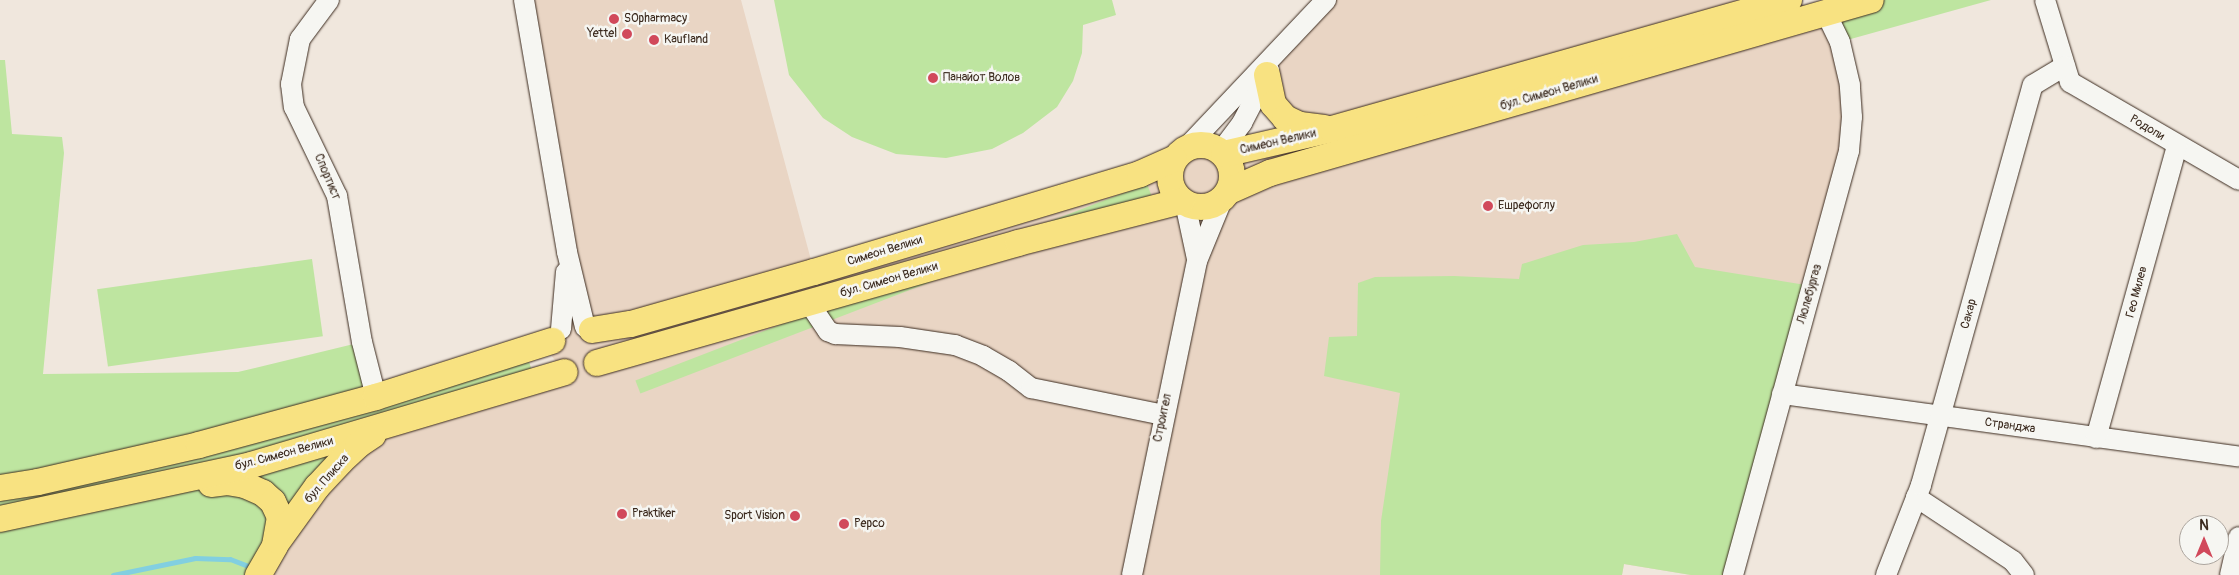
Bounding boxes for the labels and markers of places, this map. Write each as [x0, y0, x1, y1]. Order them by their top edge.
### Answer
place label: SOpharmacy [624, 12, 687, 26]
marker: SOpharmacy [608, 13, 620, 25]
place label: Yettel [587, 27, 617, 41]
marker: Yettel [621, 28, 633, 40]
place label: Kaufland [664, 33, 708, 47]
marker: Kaufland [648, 34, 660, 46]
place label: Панайот Волов [943, 71, 1020, 85]
marker: Панайот Волов [927, 72, 939, 84]
place label: Ешрефоглу [1498, 199, 1555, 213]
marker: Ешрефоглу [1482, 200, 1494, 212]
place label: Praktiker [632, 507, 675, 521]
marker: Praktiker [616, 508, 628, 520]
place label: Sport Vision [724, 509, 785, 523]
marker: Sport Vision [789, 510, 801, 522]
place label: Pepco [854, 517, 885, 531]
marker: Pepco [838, 518, 850, 530]

